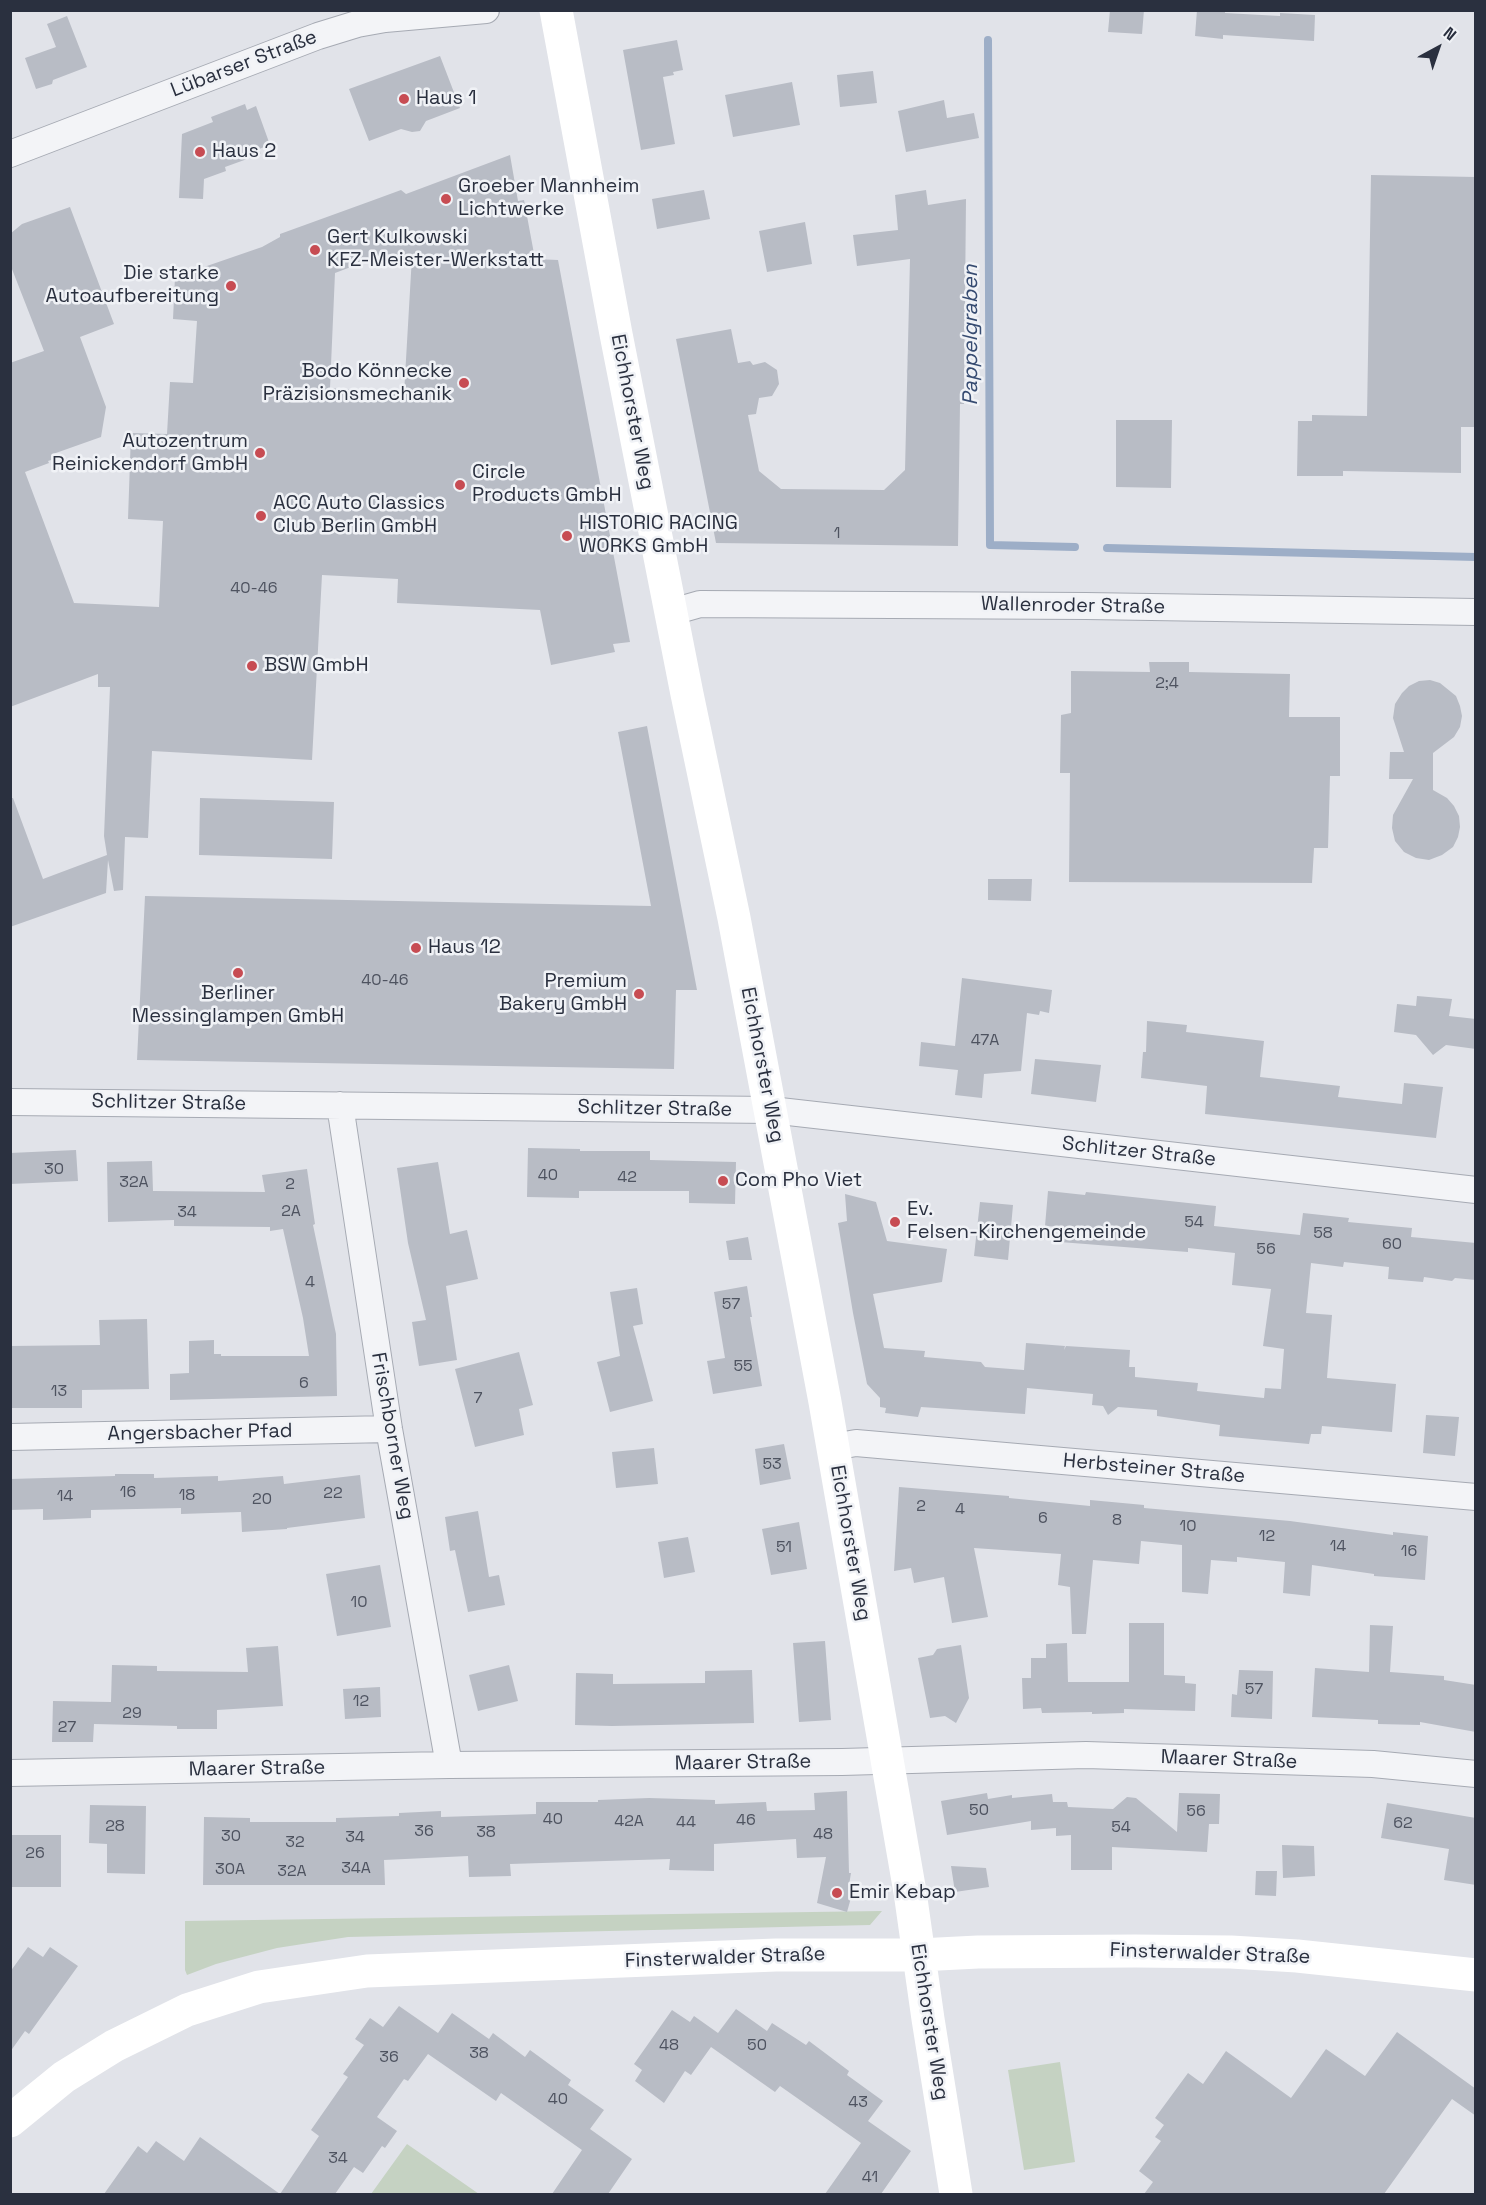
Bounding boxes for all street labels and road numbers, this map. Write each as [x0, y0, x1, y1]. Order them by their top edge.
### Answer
street label: Lübarser Straße [168, 25, 320, 103]
street label: Eichhorster Weg [605, 332, 659, 492]
street label: Wallenroder Straße [981, 592, 1165, 620]
street label: Eichhorster Weg [735, 985, 789, 1145]
street label: Schlitzer Straße [92, 1090, 246, 1116]
street label: Schlitzer Straße [578, 1096, 732, 1122]
street label: Schlitzer Straße [1061, 1132, 1217, 1172]
street label: Frischborner Weg [365, 1350, 419, 1522]
street label: Angersbacher Pfad [107, 1419, 293, 1447]
street label: Herbsteiner Straße [1062, 1449, 1246, 1489]
street label: Eichhorster Weg [824, 1463, 876, 1623]
street label: Maarer Straße [1160, 1746, 1298, 1774]
street label: Maarer Straße [675, 1750, 811, 1776]
street label: Maarer Straße [189, 1756, 325, 1782]
street label: Finsterwalder Straße [1109, 1939, 1311, 1969]
street label: Eichhorster Weg [905, 1942, 953, 2102]
street label: Finsterwalder Straße [624, 1943, 826, 1973]

